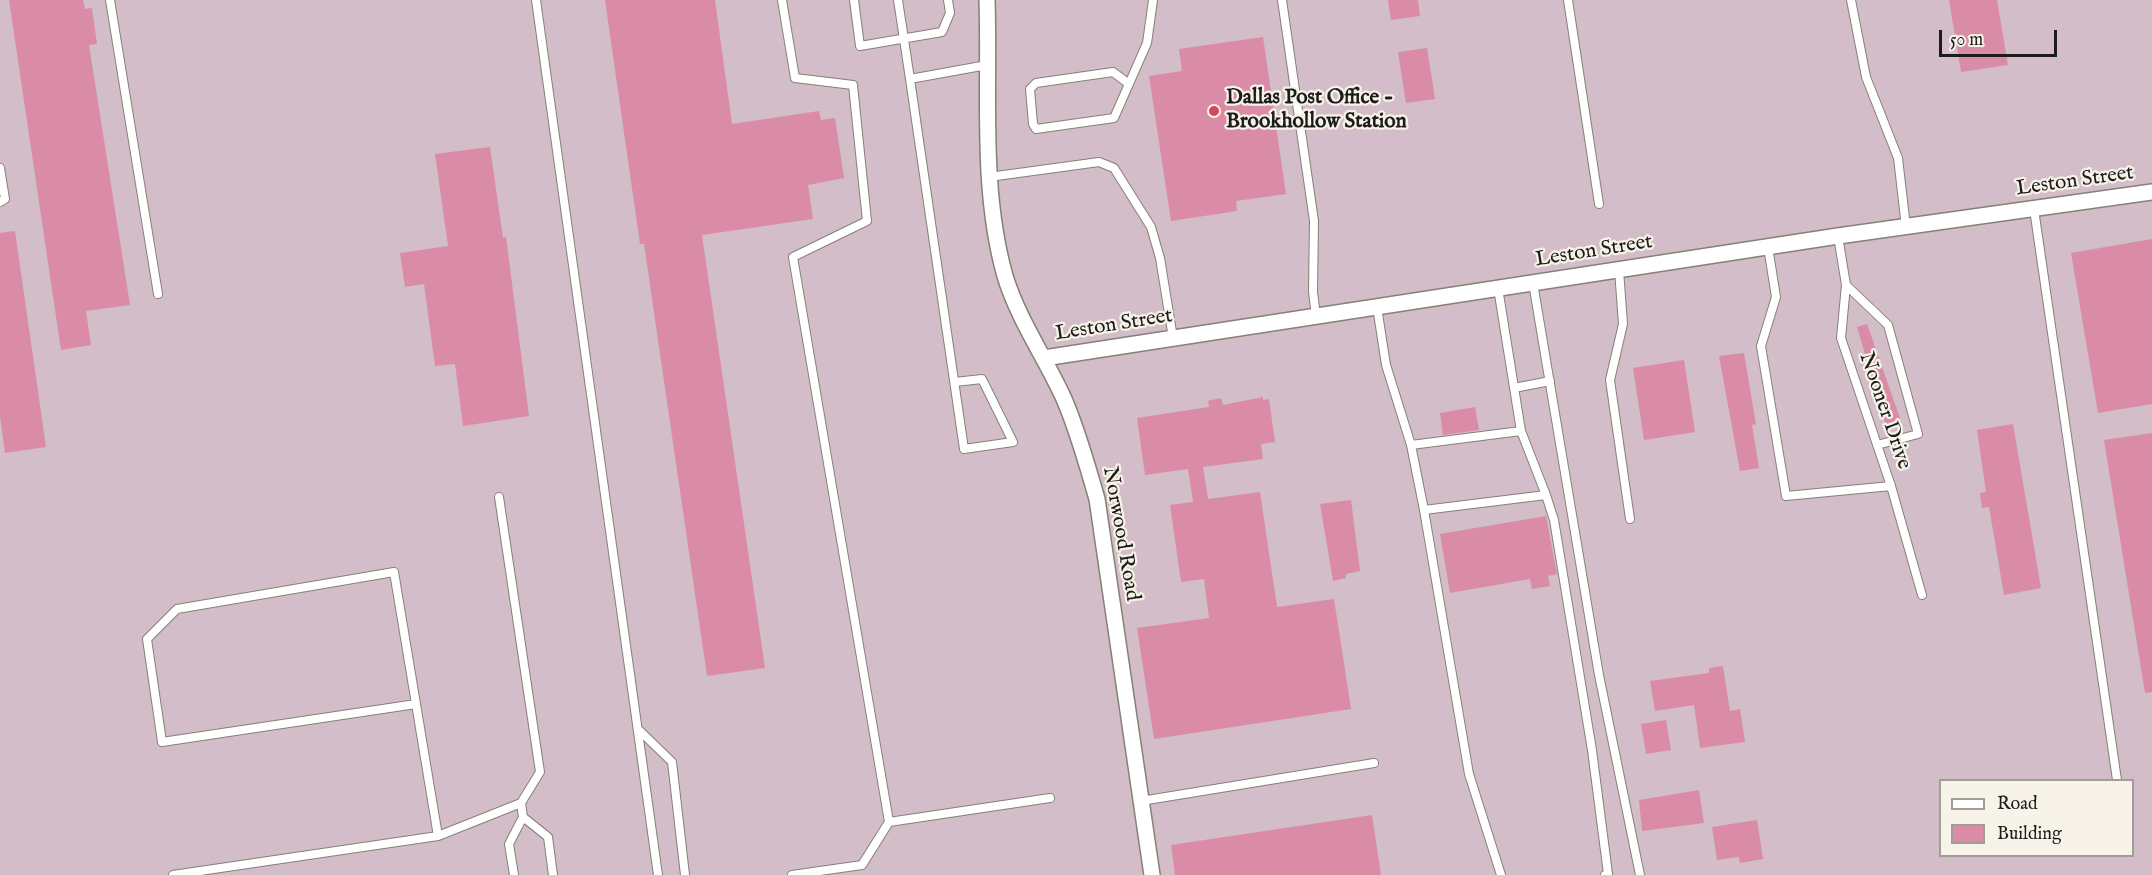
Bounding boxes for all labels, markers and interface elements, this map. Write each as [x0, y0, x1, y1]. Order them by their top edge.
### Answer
scale bar [1942, 18, 2060, 56]
text: 50 m [1950, 29, 1983, 52]
place label: Dallas Post Office - Brookhollow Station [1226, 86, 1407, 136]
marker: Dallas Post Office - Brookhollow Station [1207, 104, 1221, 118]
street label: Leston Street [2015, 161, 2135, 203]
street label: Leston Street [1534, 230, 1654, 274]
street label: Leston Street [1054, 304, 1174, 348]
street label: Nooner Drive [1852, 349, 1916, 473]
street label: Norwood Road [1096, 465, 1144, 603]
legend [1939, 779, 2134, 857]
text: Road [1997, 793, 2038, 816]
text: Building [1997, 823, 2062, 846]

